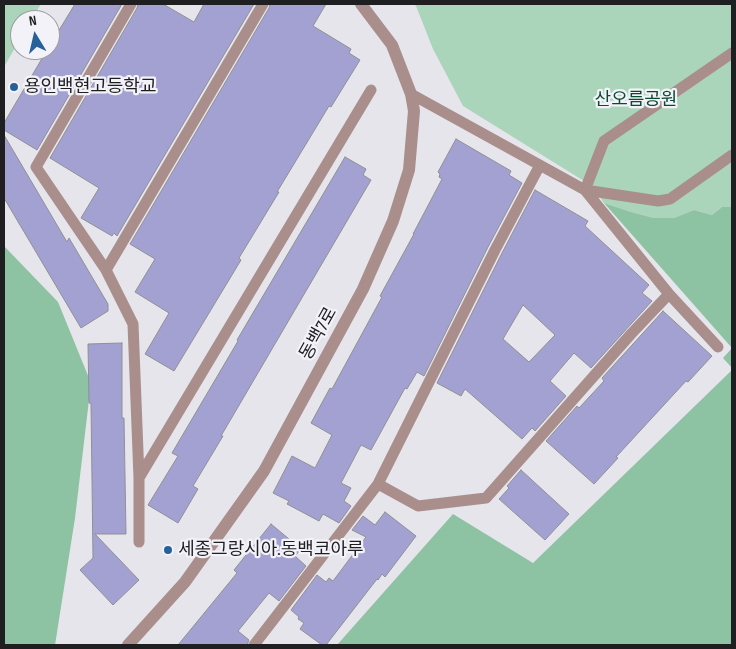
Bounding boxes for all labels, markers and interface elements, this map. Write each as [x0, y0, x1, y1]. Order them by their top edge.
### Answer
north arrow [10, 10, 60, 60]
text: N [28, 12, 38, 30]
place label: 용인백현고등학교 [24, 76, 156, 98]
marker: 용인백현고등학교 [8, 81, 20, 93]
park label: 산오름공원 [595, 89, 677, 111]
street label: 동백7로 [296, 304, 342, 364]
place label: 세종그랑시아.동백코아루 [178, 539, 364, 561]
marker: 세종그랑시아.동백코아루 [162, 544, 174, 556]

